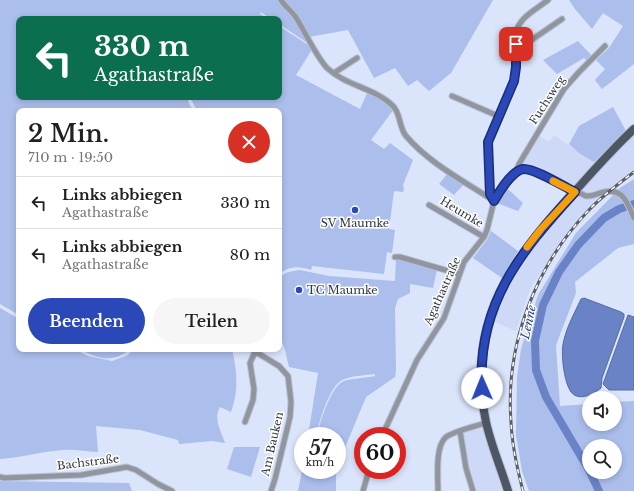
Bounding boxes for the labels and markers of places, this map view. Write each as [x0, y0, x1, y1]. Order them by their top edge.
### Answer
pin [499, 27, 533, 61]
marker: SV Maumke [350, 205, 360, 215]
place label: SV Maumke [321, 216, 389, 230]
place label: TC Maumke [307, 283, 378, 297]
marker: TC Maumke [294, 285, 304, 295]

